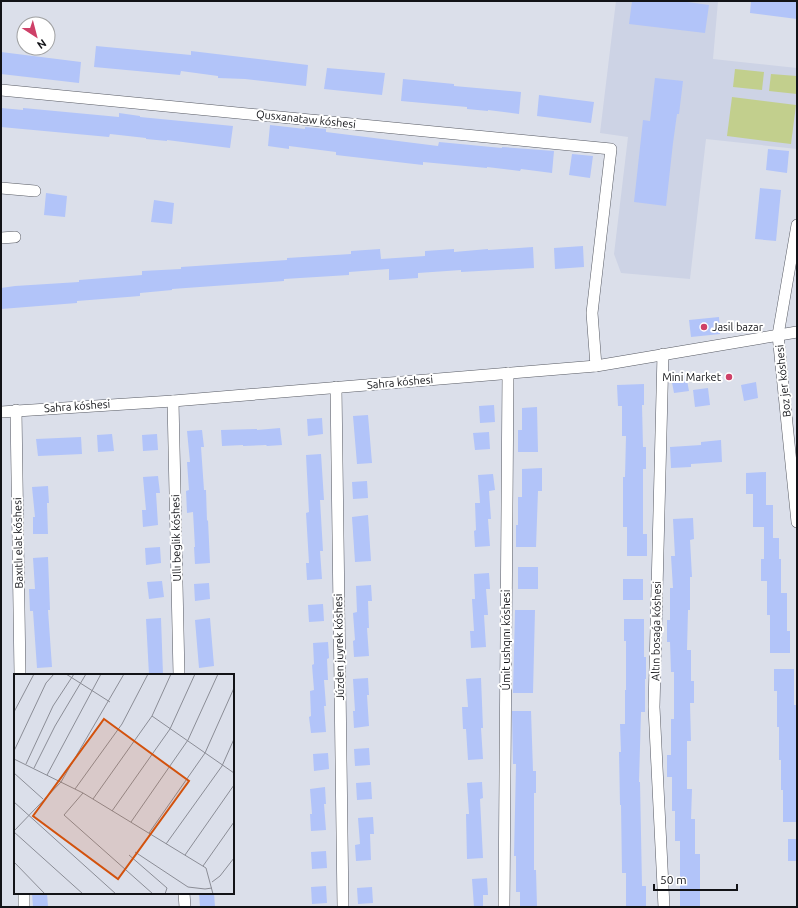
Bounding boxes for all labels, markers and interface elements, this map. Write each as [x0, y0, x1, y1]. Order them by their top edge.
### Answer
north arrow [16, 16, 56, 56]
text: N [35, 37, 49, 51]
street label: Qusxanataw kóshesi [256, 108, 356, 130]
place label: Jasil bazar [712, 321, 764, 333]
marker: Jasil bazar [699, 322, 709, 332]
street label: Boz jer kóshesi [773, 344, 793, 418]
place label: Mini Market [662, 371, 722, 383]
marker: Mini Market [724, 372, 734, 382]
street label: Sahra kóshesi [366, 373, 434, 391]
street label: Sahra kóshesi [43, 398, 111, 414]
street label: Ullı beglik kóshesi [169, 494, 183, 582]
street label: Baxıtlı elat kóshesi [11, 497, 25, 589]
street label: Altın bosaǵa kóshesi [649, 581, 663, 681]
street label: Úmit ushqını kóshesi [499, 590, 512, 690]
street label: Júzden juyrek kóshesi [332, 593, 346, 701]
inset map [14, 674, 234, 894]
scale bar [654, 866, 737, 892]
text: 50 m [660, 873, 687, 886]

